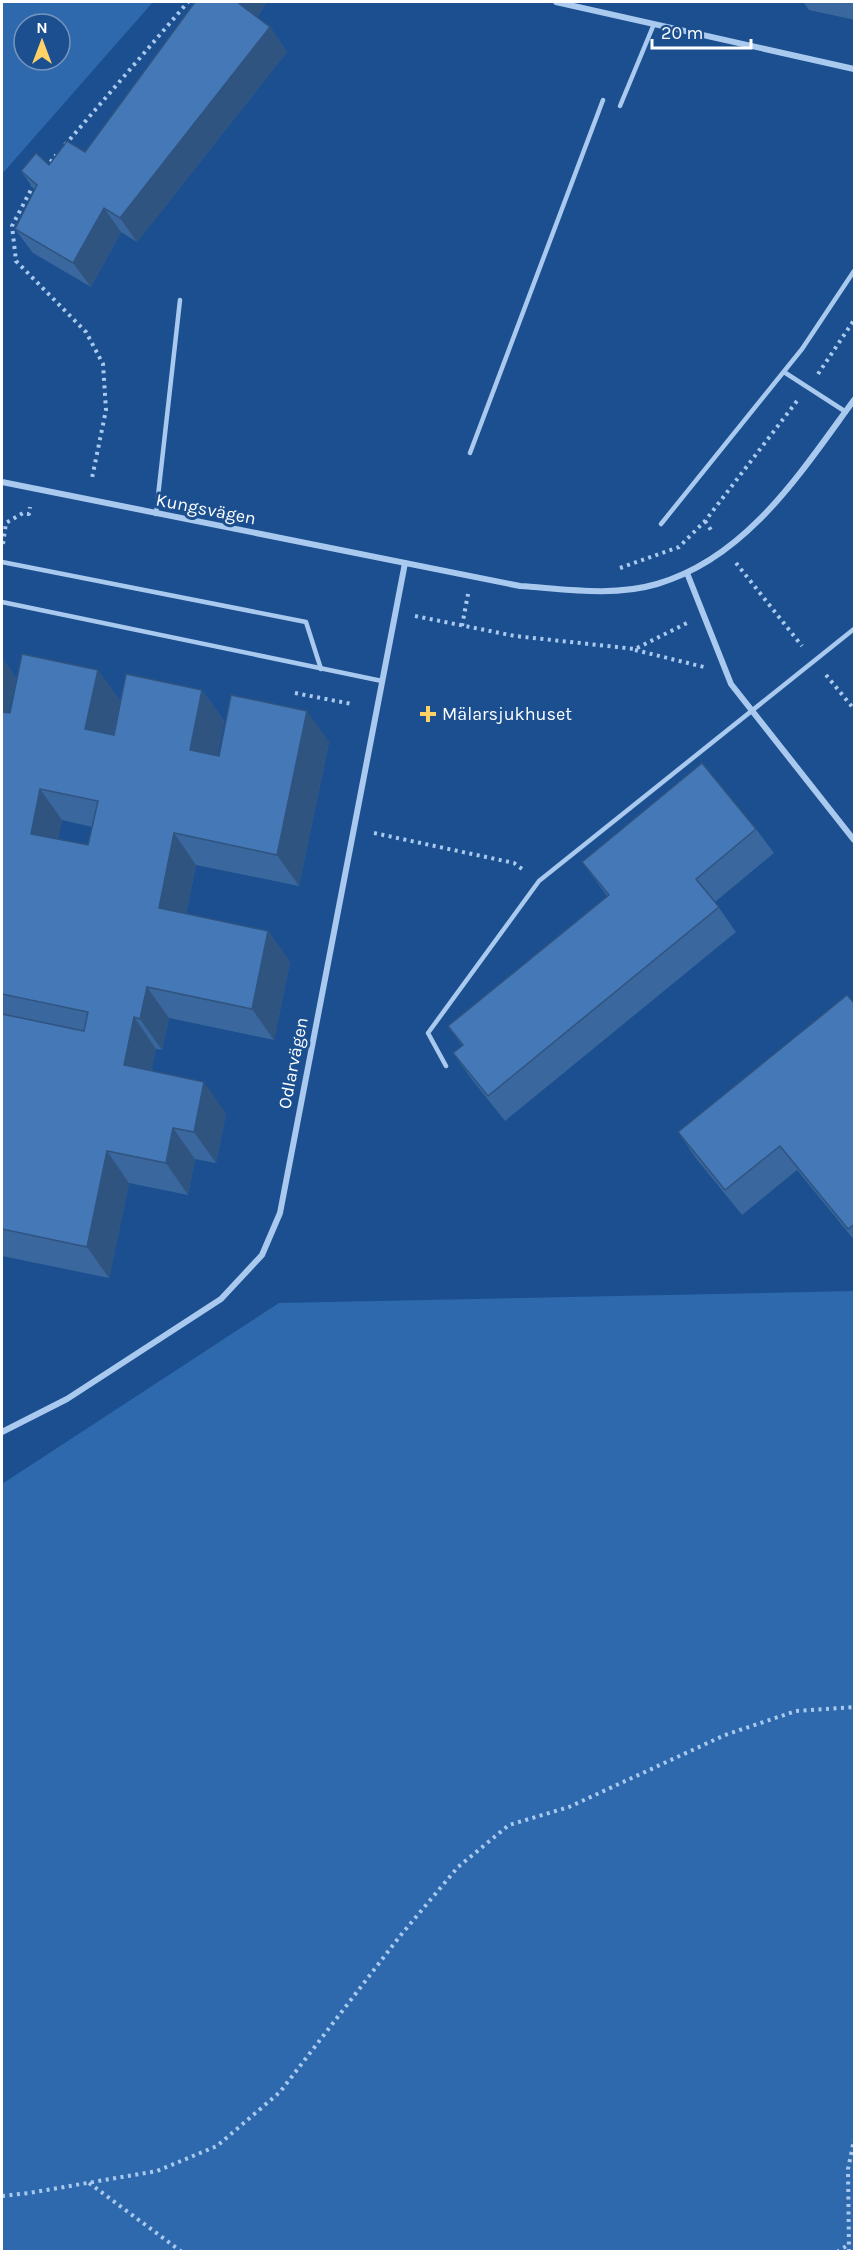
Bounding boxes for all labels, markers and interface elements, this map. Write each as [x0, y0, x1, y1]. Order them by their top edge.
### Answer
north arrow [12, 12, 72, 72]
scale bar [652, 12, 751, 50]
text: N [36, 18, 48, 37]
text: 20 m [661, 22, 703, 44]
street label: Kungsvägen [154, 489, 258, 529]
place label: Mälarsjukhuset [442, 703, 572, 725]
marker: Mälarsjukhuset [419, 705, 437, 723]
street label: Odlarvägen [273, 1015, 313, 1111]

